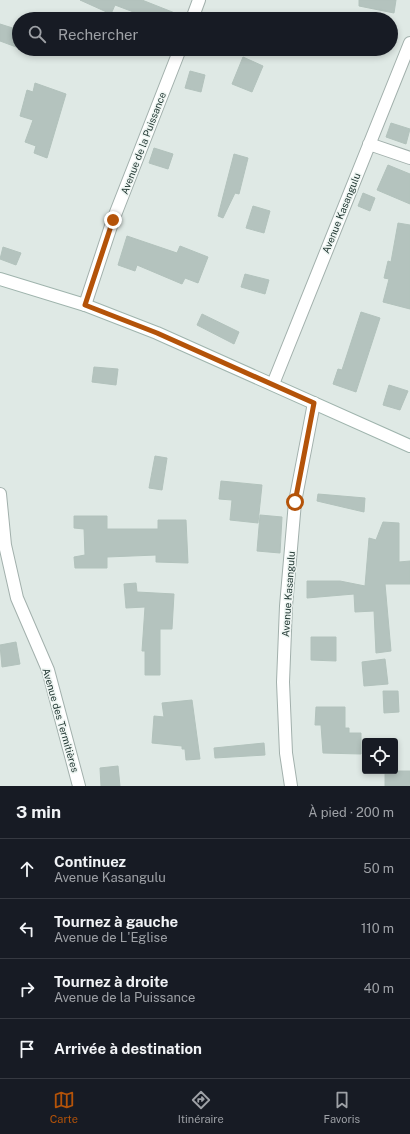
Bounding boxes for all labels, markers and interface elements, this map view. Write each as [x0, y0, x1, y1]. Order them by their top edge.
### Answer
search box [12, 12, 398, 56]
icon: search [26, 23, 48, 45]
text: Rechercher [58, 26, 138, 43]
street label: Avenue de la Puissance [118, 90, 168, 196]
street label: Avenue Kasangulu [319, 171, 363, 255]
route end [104, 211, 122, 229]
route start [286, 493, 304, 511]
street label: Avenue Kasangulu [279, 551, 297, 637]
street label: Avenue des Termitières [40, 666, 82, 774]
map controls [362, 738, 398, 774]
button: locate [362, 738, 398, 774]
text: 3 min [16, 802, 61, 822]
text: À pied · 200 m [308, 805, 394, 820]
text: Continuez [54, 853, 126, 870]
icon: ahead [16, 858, 38, 880]
text: 50 m [363, 861, 394, 876]
text: Avenue Kasangulu [54, 870, 166, 885]
text: Tournez à gauche [54, 913, 178, 930]
icon: left [16, 918, 38, 940]
text: 110 m [361, 921, 394, 936]
text: Avenue de L'Eglise [54, 930, 168, 945]
text: Tournez à droite [54, 973, 168, 990]
icon: right [16, 978, 38, 1000]
text: 40 m [363, 981, 394, 996]
text: Avenue de la Puissance [54, 990, 195, 1005]
icon: arrive [16, 1038, 38, 1060]
text: Arrivée à destination [54, 1040, 202, 1057]
tab: Carte [50, 1089, 78, 1125]
tab: Itinéraire [178, 1089, 224, 1125]
tab: Favoris [324, 1089, 360, 1125]

